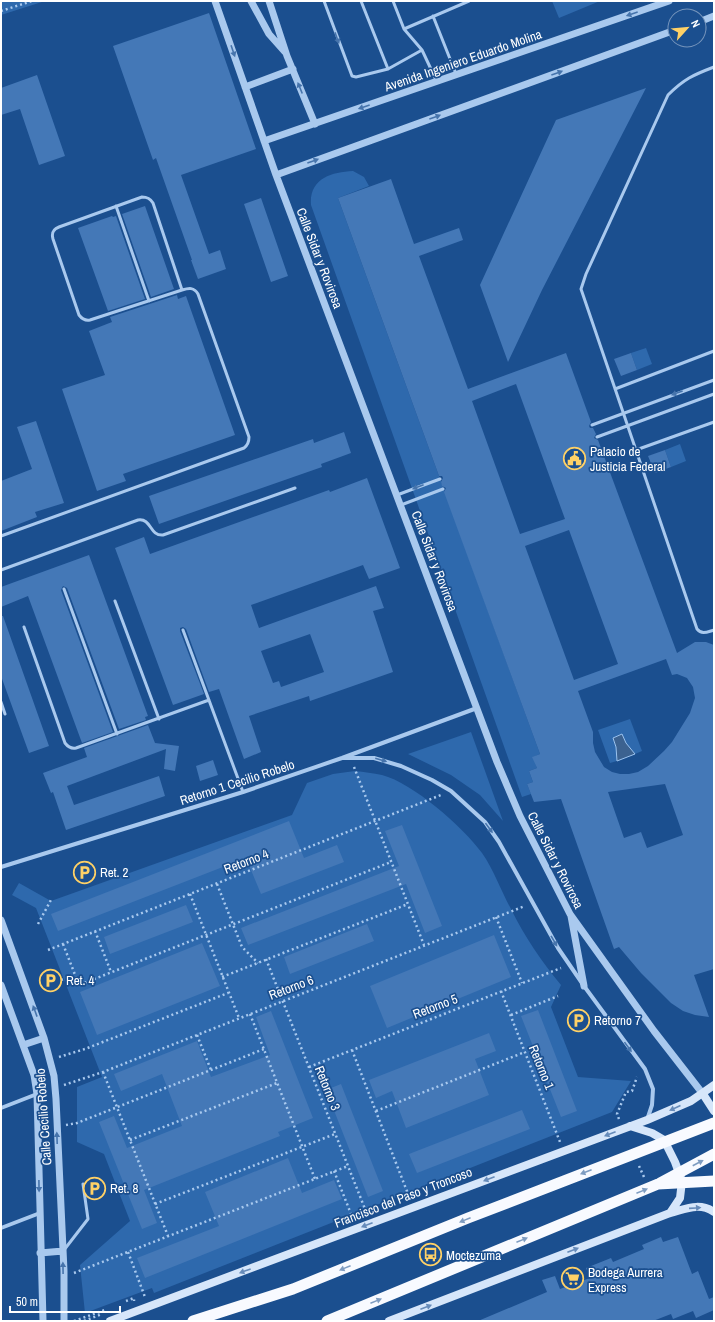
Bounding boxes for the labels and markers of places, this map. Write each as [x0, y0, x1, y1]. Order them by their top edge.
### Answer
place label: Palacio de Justicia Federal [590, 443, 665, 475]
public building icon: Palacio de Justicia Federal [561, 445, 587, 471]
parking icon: Ret. 2 [71, 859, 97, 885]
place label: Ret. 2 [100, 864, 129, 881]
parking icon: Ret. 4 [38, 967, 64, 993]
place label: Ret. 4 [66, 972, 95, 989]
parking icon: Retorno 7 [566, 1007, 592, 1033]
place label: Retorno 7 [594, 1012, 641, 1029]
parking icon: Ret. 8 [81, 1175, 107, 1201]
place label: Ret. 8 [110, 1180, 139, 1197]
bus stop icon: Moctezuma [418, 1242, 444, 1268]
place label: Moctezuma [446, 1247, 501, 1264]
place label: Bodega Aurrera Express [588, 1264, 663, 1296]
supermarket icon: Bodega Aurrera Express [560, 1266, 586, 1292]

